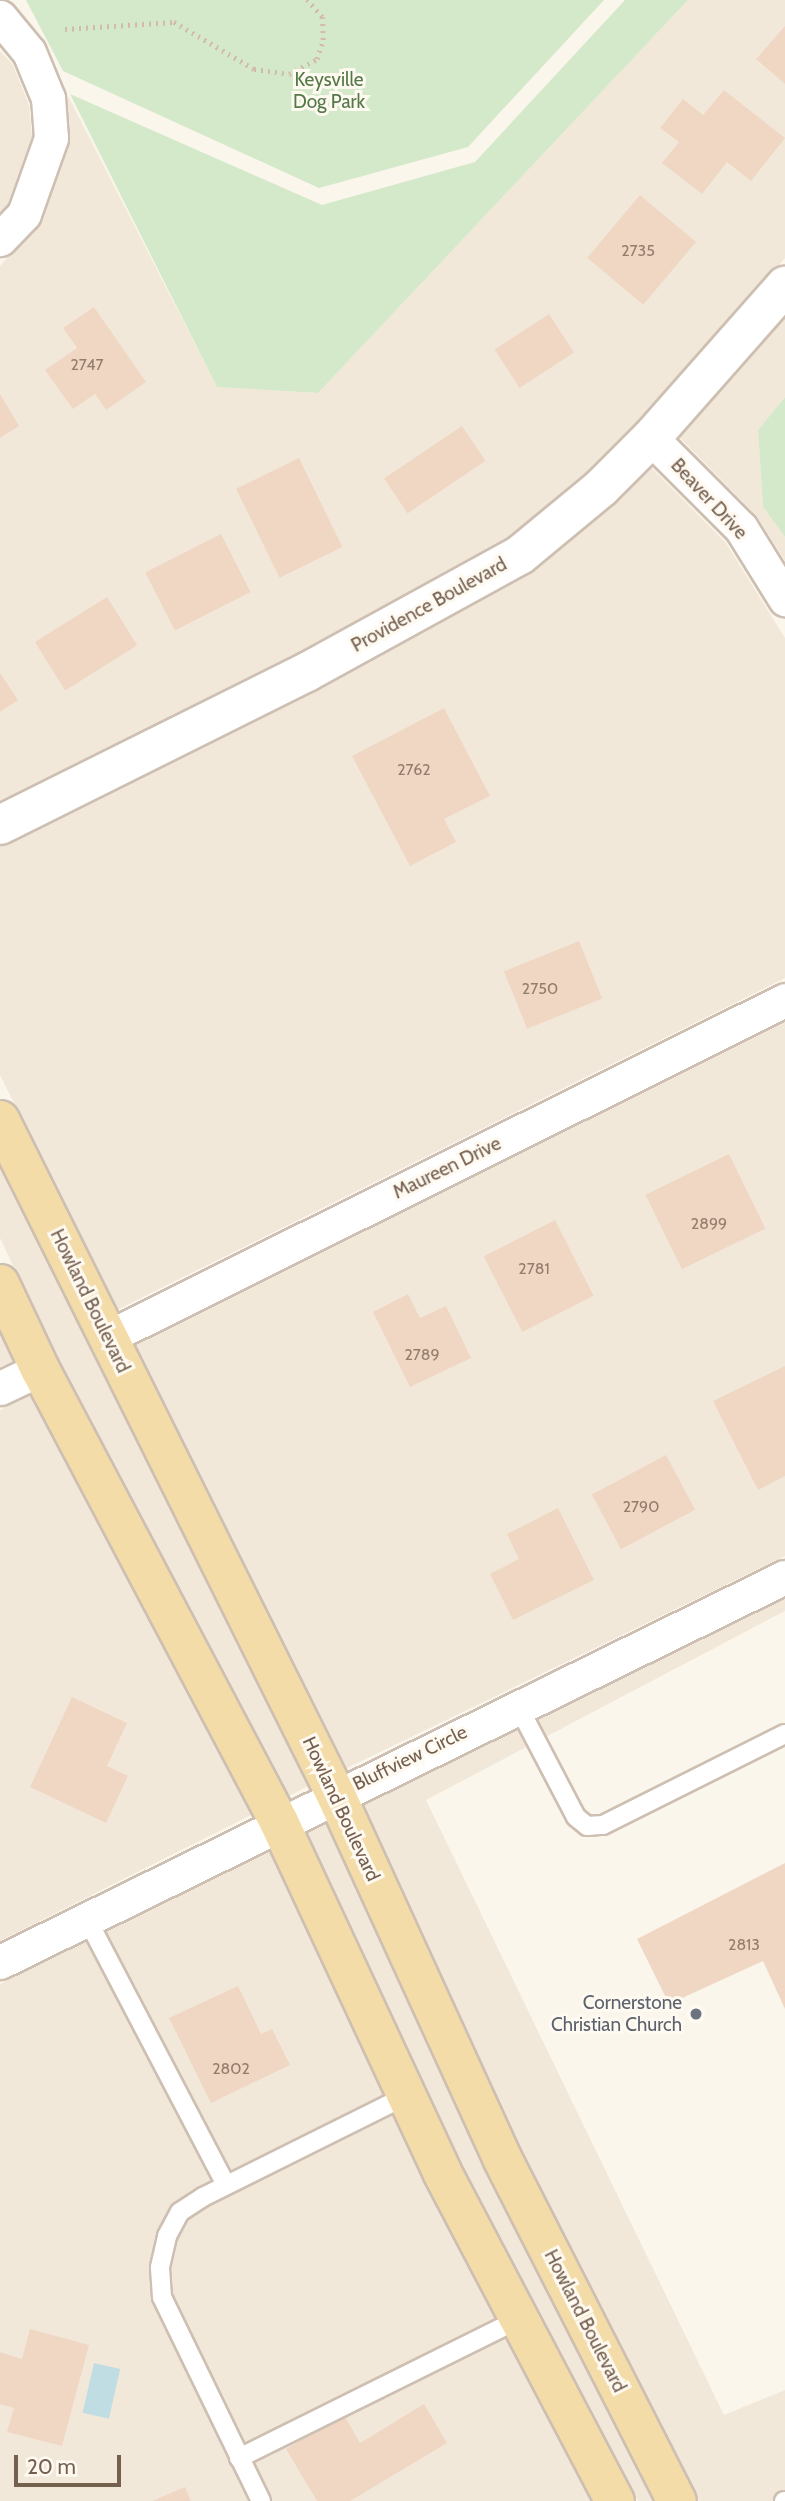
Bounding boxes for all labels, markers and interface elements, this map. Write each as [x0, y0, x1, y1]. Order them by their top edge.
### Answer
park label: Keysville Dog Park [293, 69, 365, 113]
house number: 2735 [621, 241, 655, 261]
house number: 2747 [70, 355, 104, 375]
street label: Beaver Drive [666, 454, 752, 544]
street label: Providence Boulevard [347, 553, 511, 657]
house number: 2762 [397, 760, 431, 780]
house number: 2750 [522, 979, 558, 999]
street label: Maureen Drive [389, 1132, 505, 1204]
house number: 2899 [691, 1214, 727, 1234]
street label: Howland Boulevard [45, 1226, 135, 1376]
house number: 2781 [518, 1259, 550, 1279]
house number: 2789 [404, 1345, 440, 1365]
house number: 2790 [623, 1497, 659, 1517]
street label: Bluffview Circle [349, 1721, 471, 1795]
street label: Howland Boulevard [298, 1733, 384, 1885]
house number: 2813 [728, 1935, 760, 1955]
place label: Cornerstone Christian Church [551, 1992, 682, 2036]
marker: Cornerstone Christian Church [688, 2006, 704, 2022]
house number: 2802 [212, 2059, 250, 2079]
street label: Howland Boulevard [539, 2246, 631, 2396]
scale bar [18, 2442, 124, 2486]
text: 20 m [27, 2454, 76, 2479]

